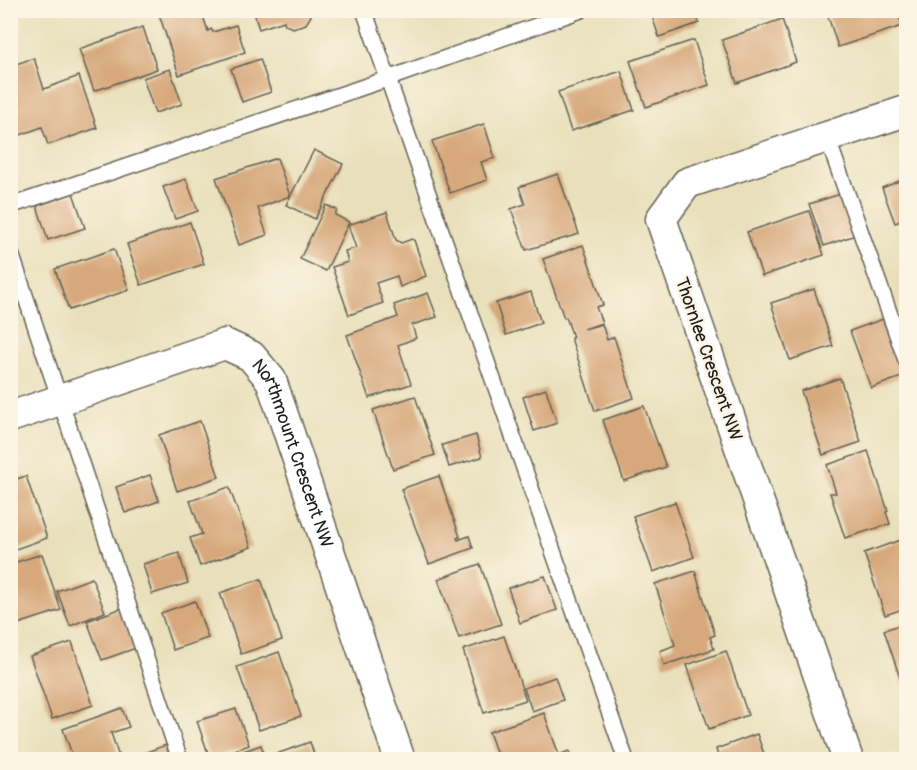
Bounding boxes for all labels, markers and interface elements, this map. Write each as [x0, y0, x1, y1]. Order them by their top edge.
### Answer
street label: Thornlee Crescent NW [670, 275, 747, 444]
street label: Northmount Crescent NW [246, 354, 338, 551]

